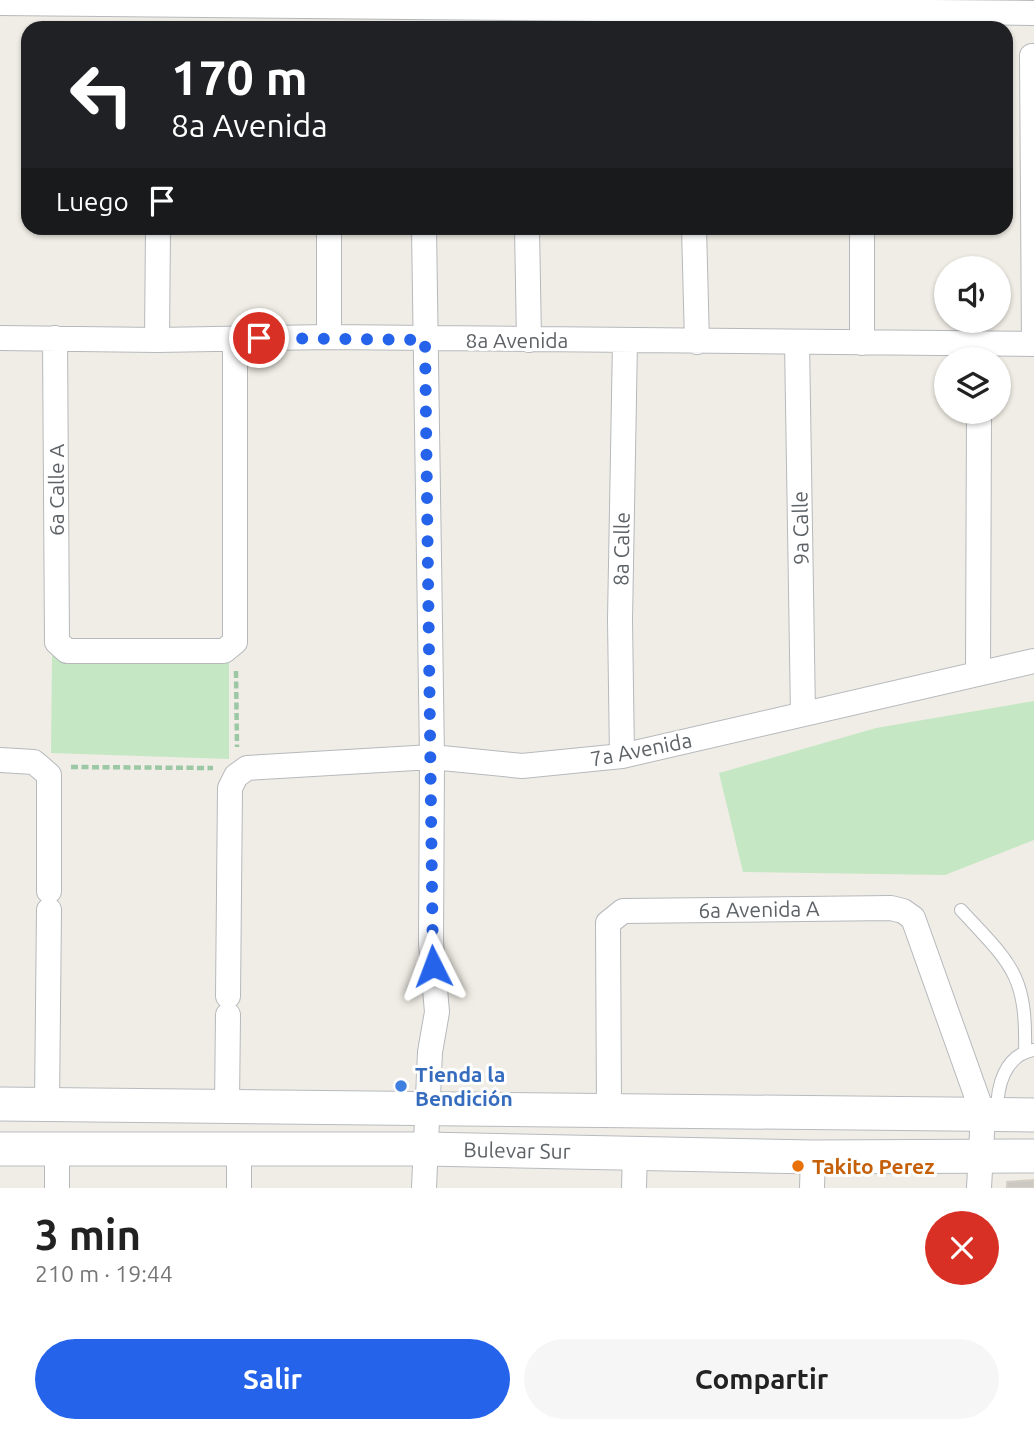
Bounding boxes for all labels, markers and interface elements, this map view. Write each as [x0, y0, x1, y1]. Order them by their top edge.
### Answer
icon: left [56, 49, 147, 140]
text: 170 m [171, 49, 308, 104]
text: 8a Avenida [171, 107, 328, 143]
icon: arrive [143, 182, 181, 220]
text: Luego [56, 187, 129, 216]
map controls [934, 256, 1011, 424]
button: sound [934, 256, 1011, 333]
pin [229, 308, 289, 368]
icon: arrive [240, 319, 278, 357]
street label: 8a Avenida [466, 328, 568, 352]
button: layers [934, 347, 1011, 424]
street label: 6a Calle A [44, 444, 68, 536]
street label: 9a Calle [787, 491, 813, 565]
street label: 8a Calle [608, 512, 634, 586]
street label: 7a Avenida [588, 727, 694, 771]
street label: 6a Avenida A [698, 896, 820, 922]
position arrow [396, 929, 470, 1003]
place label: Tienda la Bendición [415, 1062, 513, 1110]
marker: Tienda la Bendición [393, 1078, 409, 1094]
street label: Bulevar Sur [463, 1137, 571, 1163]
place label: Takito Perez [812, 1154, 934, 1178]
marker: Takito Perez [790, 1158, 806, 1174]
text: 3 min [35, 1211, 141, 1258]
button: close [925, 1211, 999, 1285]
text: 210 m · 19:44 [35, 1261, 173, 1286]
button: Salir [35, 1339, 510, 1419]
button: Compartir [524, 1339, 999, 1419]

